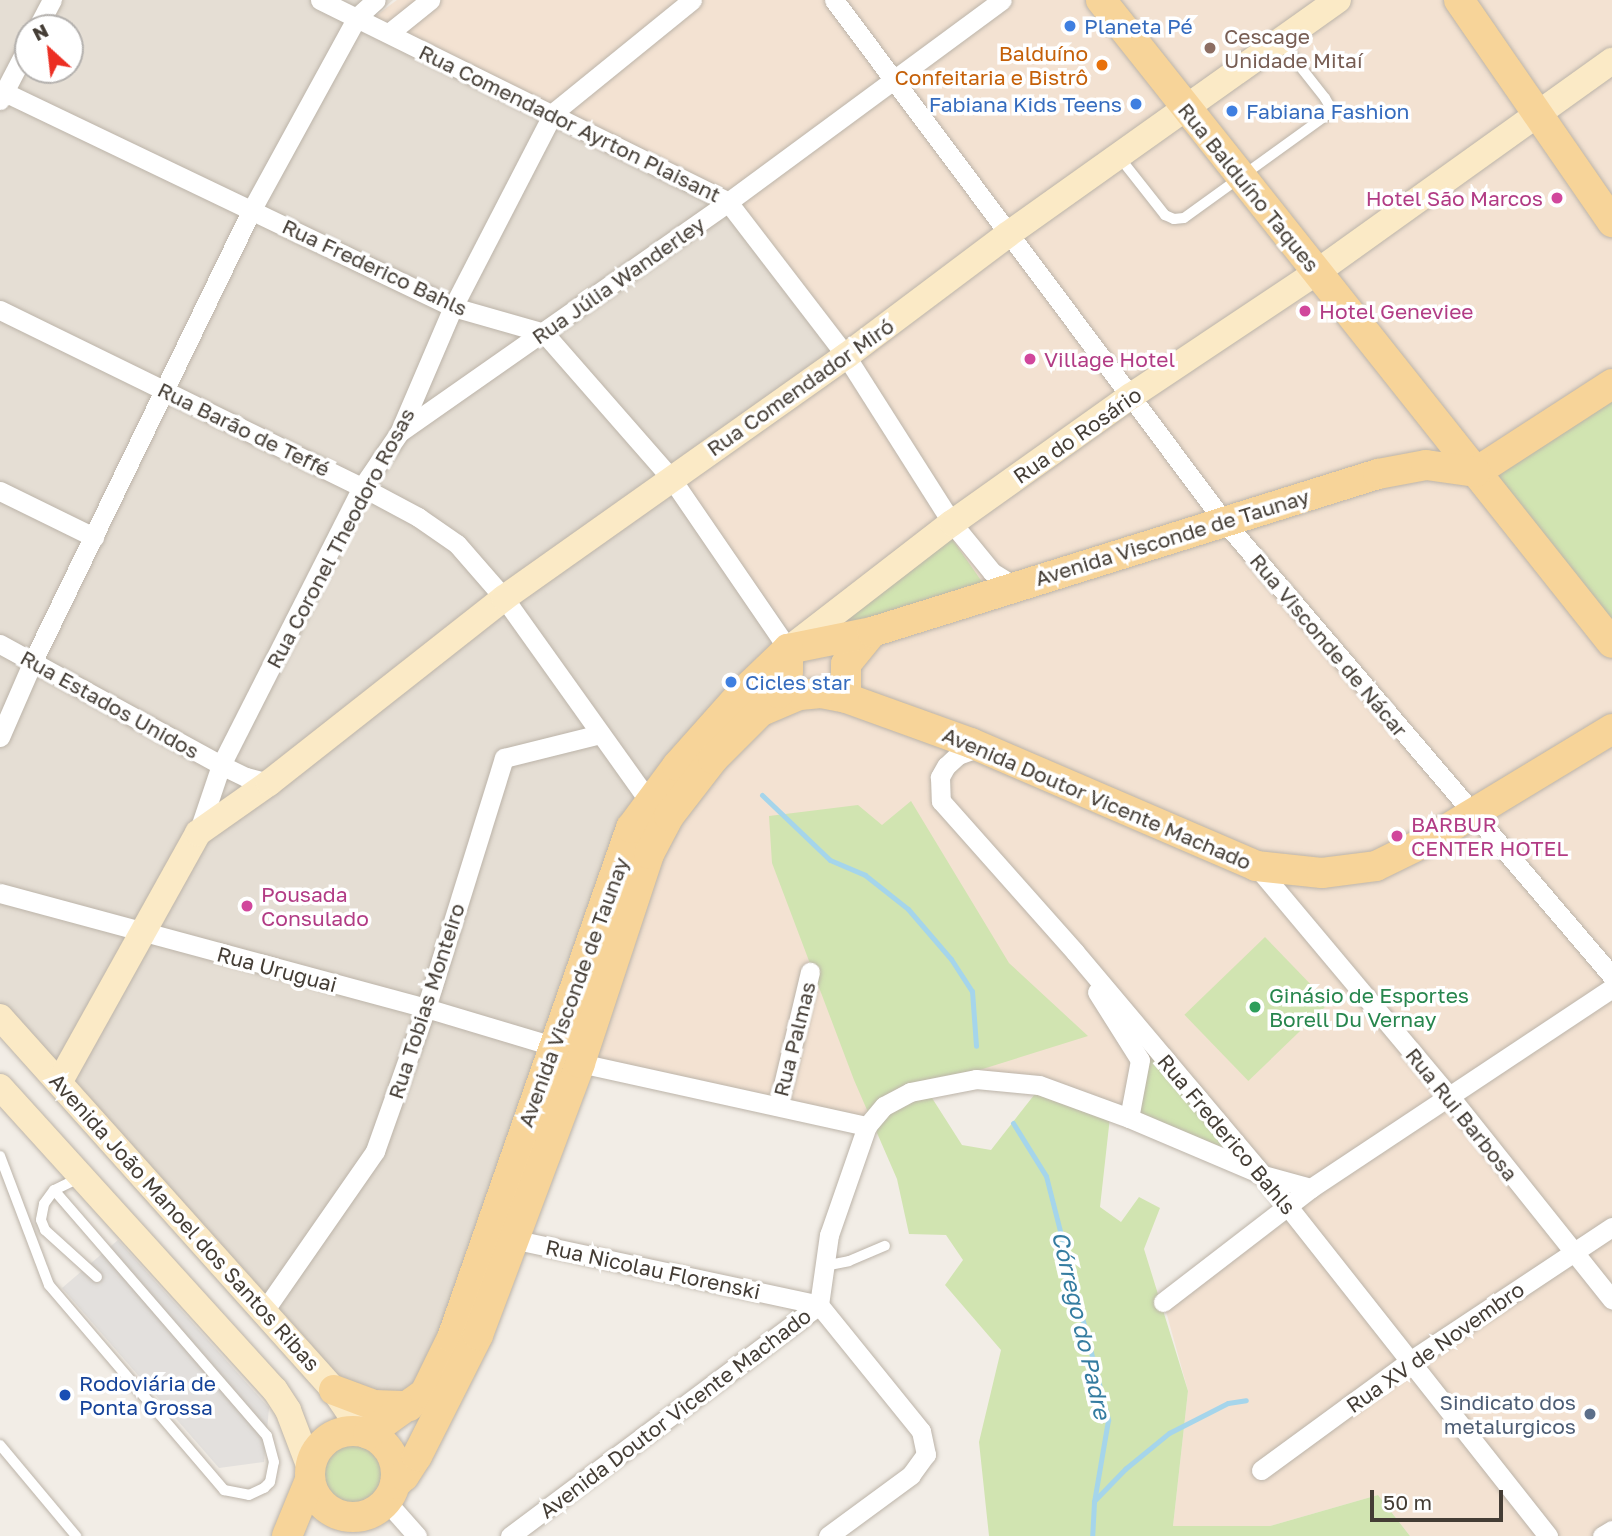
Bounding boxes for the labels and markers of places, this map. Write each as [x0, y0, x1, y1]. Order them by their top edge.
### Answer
place label: Planeta Pé [1084, 13, 1193, 39]
marker: Planeta Pé [1062, 18, 1078, 34]
place label: Cescage Unidade Mitaí [1224, 23, 1363, 73]
place label: Balduíno Confeitaria e Bistrô [895, 40, 1088, 90]
marker: Cescage Unidade Mitaí [1202, 40, 1218, 56]
marker: Balduíno Confeitaria e Bistrô [1094, 57, 1110, 73]
place label: Fabiana Kids Teens [929, 91, 1122, 117]
marker: Fabiana Kids Teens [1128, 96, 1144, 112]
place label: Fabiana Fashion [1246, 98, 1410, 124]
marker: Fabiana Fashion [1224, 103, 1240, 119]
place label: Hotel São Marcos [1366, 185, 1543, 211]
marker: Hotel São Marcos [1549, 190, 1565, 206]
place label: Hotel Geneviee [1319, 298, 1474, 324]
marker: Hotel Geneviee [1297, 303, 1313, 319]
place label: Village Hotel [1044, 346, 1175, 372]
marker: Village Hotel [1022, 351, 1038, 367]
place label: Cicles star [745, 669, 851, 695]
marker: Cicles star [723, 674, 739, 690]
place label: BARBUR CENTER HOTEL [1411, 811, 1568, 861]
marker: BARBUR CENTER HOTEL [1389, 828, 1405, 844]
place label: Pousada Consulado [261, 881, 369, 931]
marker: Pousada Consulado [239, 898, 255, 914]
place label: Ginásio de Esportes Borell Du Vernay [1269, 982, 1469, 1032]
marker: Ginásio de Esportes Borell Du Vernay [1247, 999, 1263, 1015]
place label: Rodoviária de Ponta Grossa [79, 1370, 216, 1420]
marker: Rodoviária de Ponta Grossa [57, 1387, 73, 1403]
place label: Sindicato dos metalurgicos [1439, 1389, 1576, 1439]
marker: Sindicato dos metalurgicos [1582, 1406, 1598, 1422]

